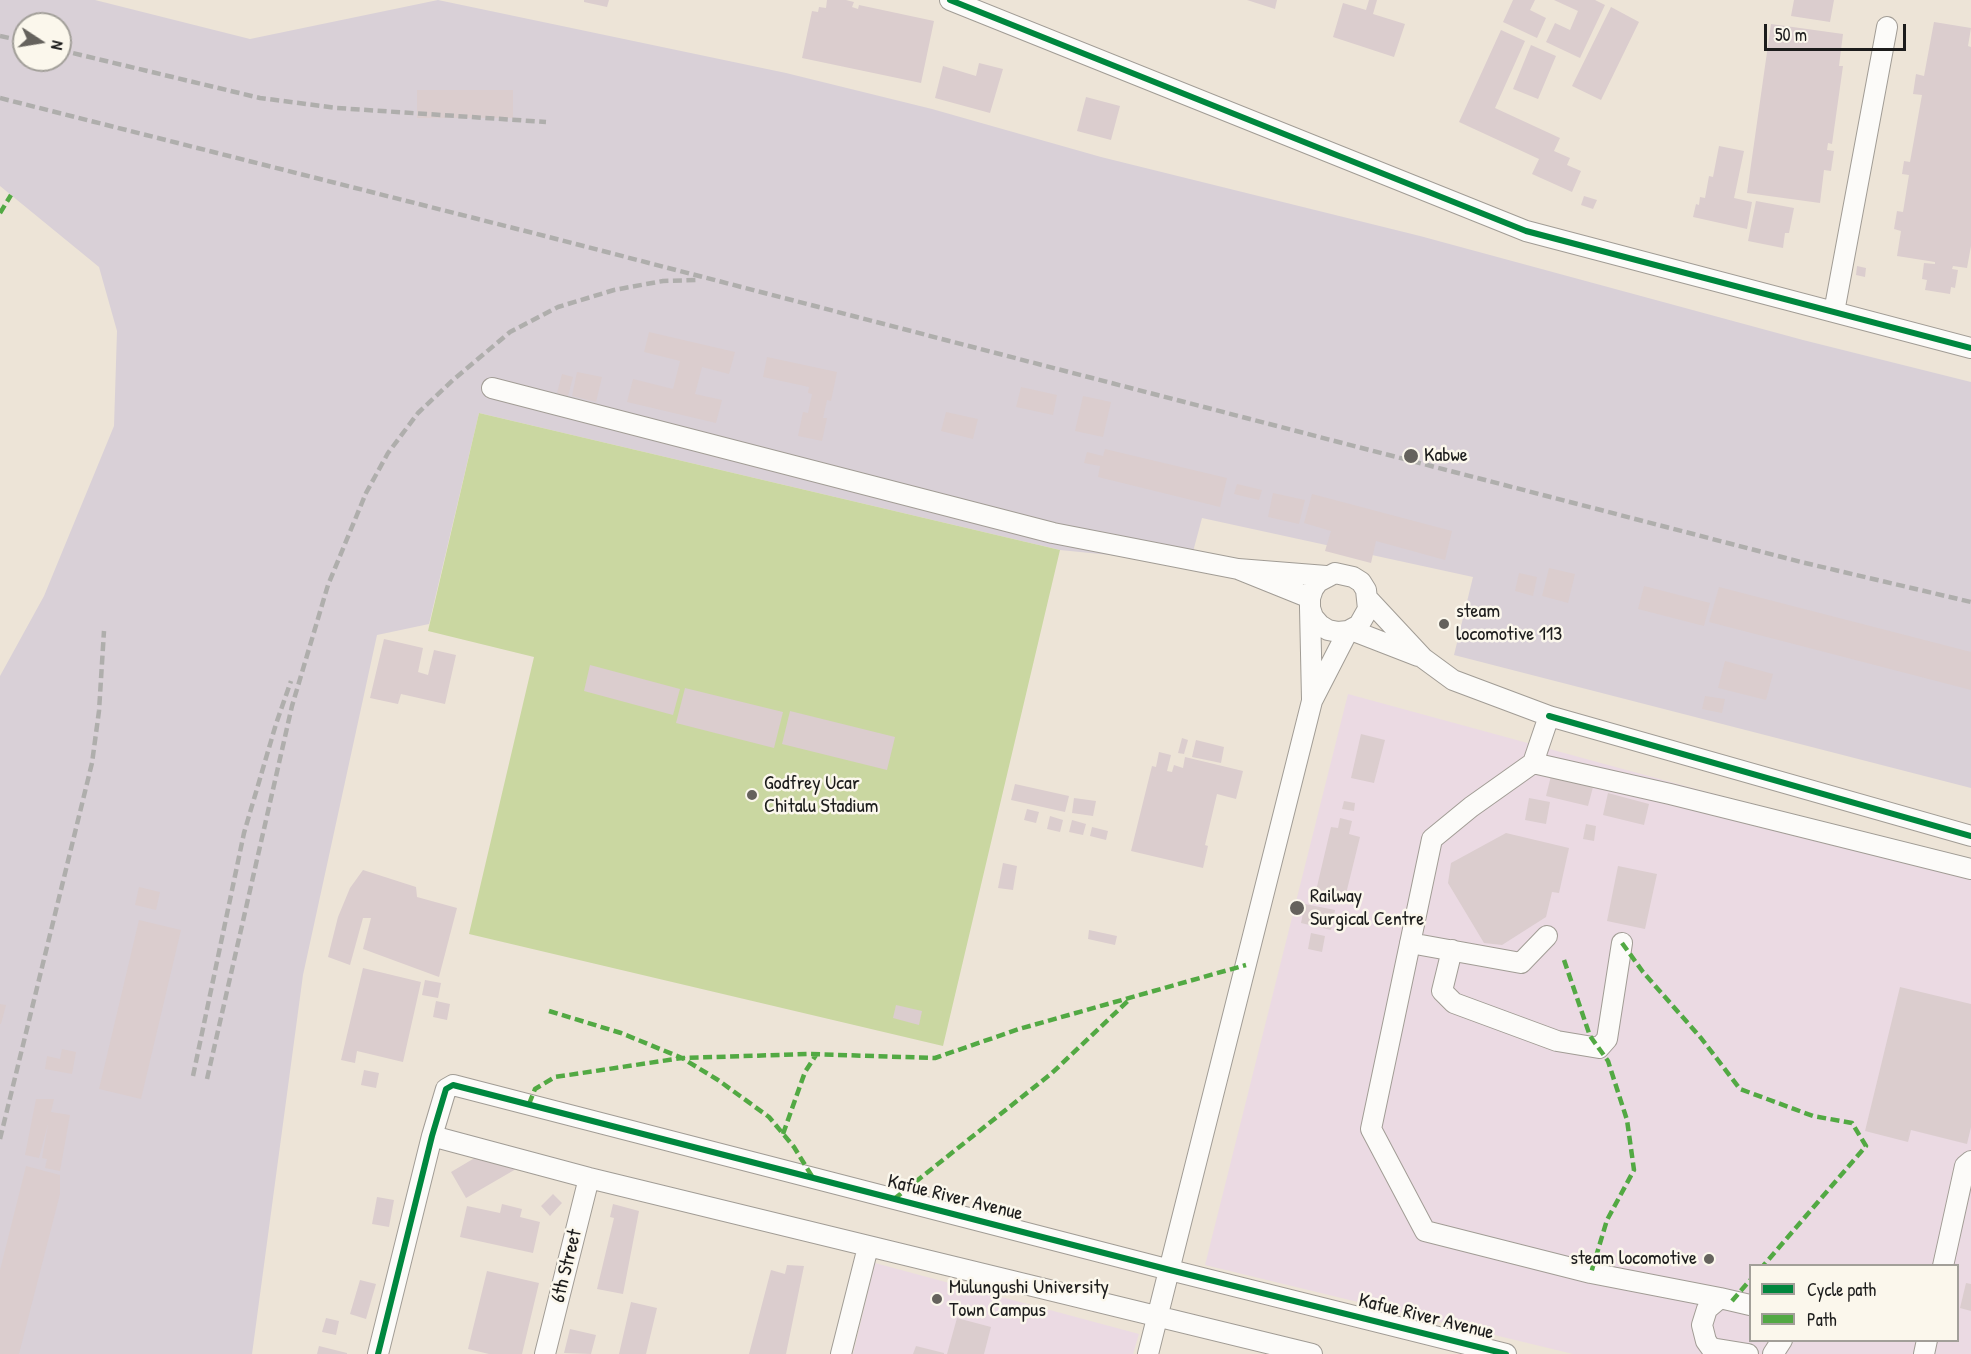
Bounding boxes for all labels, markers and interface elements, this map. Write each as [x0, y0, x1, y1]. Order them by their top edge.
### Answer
north arrow [12, 12, 72, 72]
scale bar [1767, 12, 1910, 50]
text: 50 m [1775, 22, 1807, 47]
text: N [46, 39, 69, 52]
place label: Kabwe [1424, 444, 1468, 468]
marker: Kabwe [1402, 447, 1420, 465]
place label: steam locomotive 113 [1456, 600, 1562, 647]
marker: steam locomotive 113 [1437, 617, 1451, 631]
place label: Godfrey Ucar Chitalu Stadium [764, 772, 878, 819]
marker: Godfrey Ucar Chitalu Stadium [745, 788, 759, 802]
place label: Railway Surgical Centre [1310, 885, 1424, 932]
marker: Railway Surgical Centre [1288, 899, 1306, 917]
street label: Kafue River Avenue [885, 1170, 1025, 1226]
street label: 6th Street [546, 1227, 588, 1305]
place label: steam locomotive [1570, 1247, 1697, 1271]
marker: steam locomotive [1702, 1252, 1716, 1266]
legend [1749, 1264, 1959, 1342]
place label: Mulungushi University Town Campus [949, 1276, 1109, 1323]
text: Cycle path [1807, 1277, 1876, 1302]
street label: Kafue River Avenue [1356, 1289, 1496, 1345]
marker: Mulungushi University Town Campus [930, 1292, 944, 1306]
text: Path [1807, 1307, 1836, 1332]

